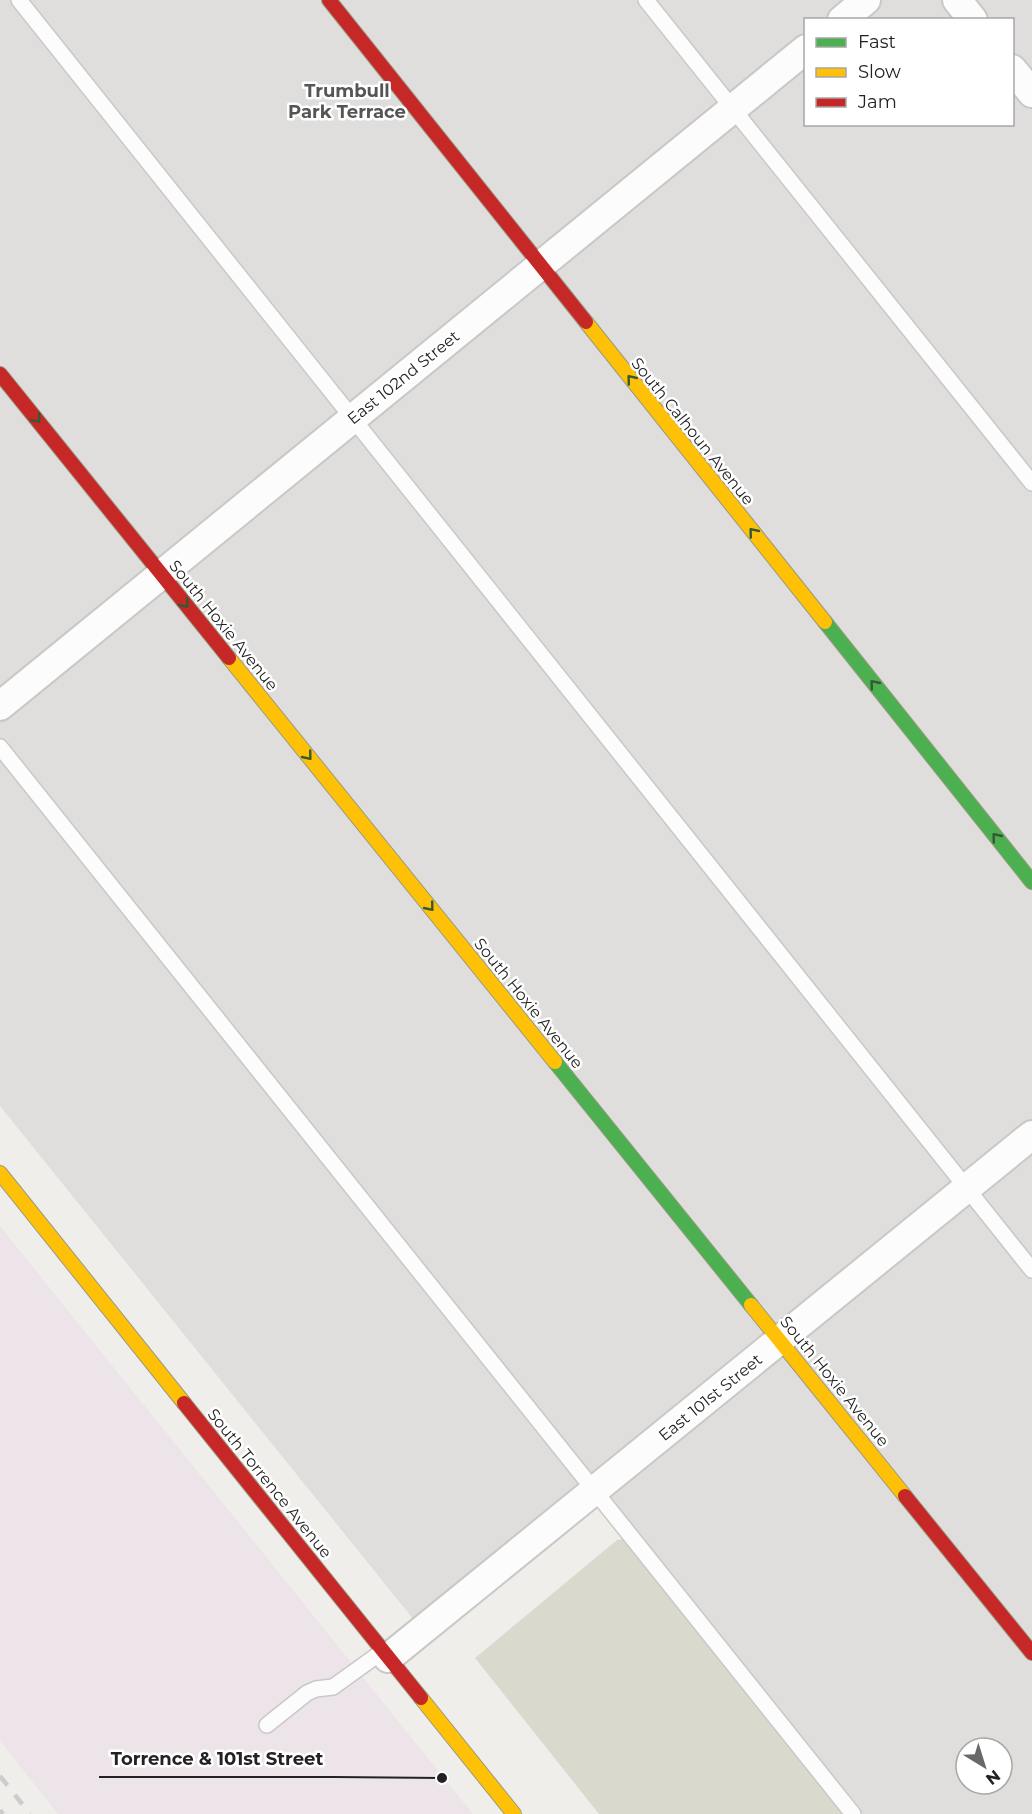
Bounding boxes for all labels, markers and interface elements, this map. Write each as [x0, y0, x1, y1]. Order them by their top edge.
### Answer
legend [804, 18, 1014, 126]
text: Fast [858, 31, 896, 53]
text: Slow [858, 61, 901, 83]
district label: Trumbull Park Terrace [288, 80, 406, 123]
text: Jam [857, 91, 897, 113]
street label: East 102nd Street [344, 326, 463, 428]
street label: South Calhoun Avenue [627, 354, 758, 509]
one-way arrow [627, 375, 638, 386]
one-way arrow [29, 412, 40, 423]
one-way arrow [749, 527, 760, 538]
street label: South Hoxie Avenue [165, 556, 282, 694]
one-way arrow [178, 597, 189, 608]
one-way arrow [870, 680, 881, 691]
one-way arrow [300, 749, 311, 760]
one-way arrow [992, 832, 1003, 843]
one-way arrow [423, 900, 434, 911]
street label: South Hoxie Avenue [470, 934, 587, 1072]
street label: South Hoxie Avenue [776, 1312, 893, 1450]
street label: East 101st Street [655, 1350, 766, 1445]
street label: South Torrence Avenue [204, 1405, 336, 1562]
north arrow [954, 1736, 1014, 1796]
callout: Torrence & 101st Street [99, 1741, 335, 1777]
text: Torrence & 101st Street [111, 1748, 323, 1770]
text: N [982, 1766, 1004, 1789]

